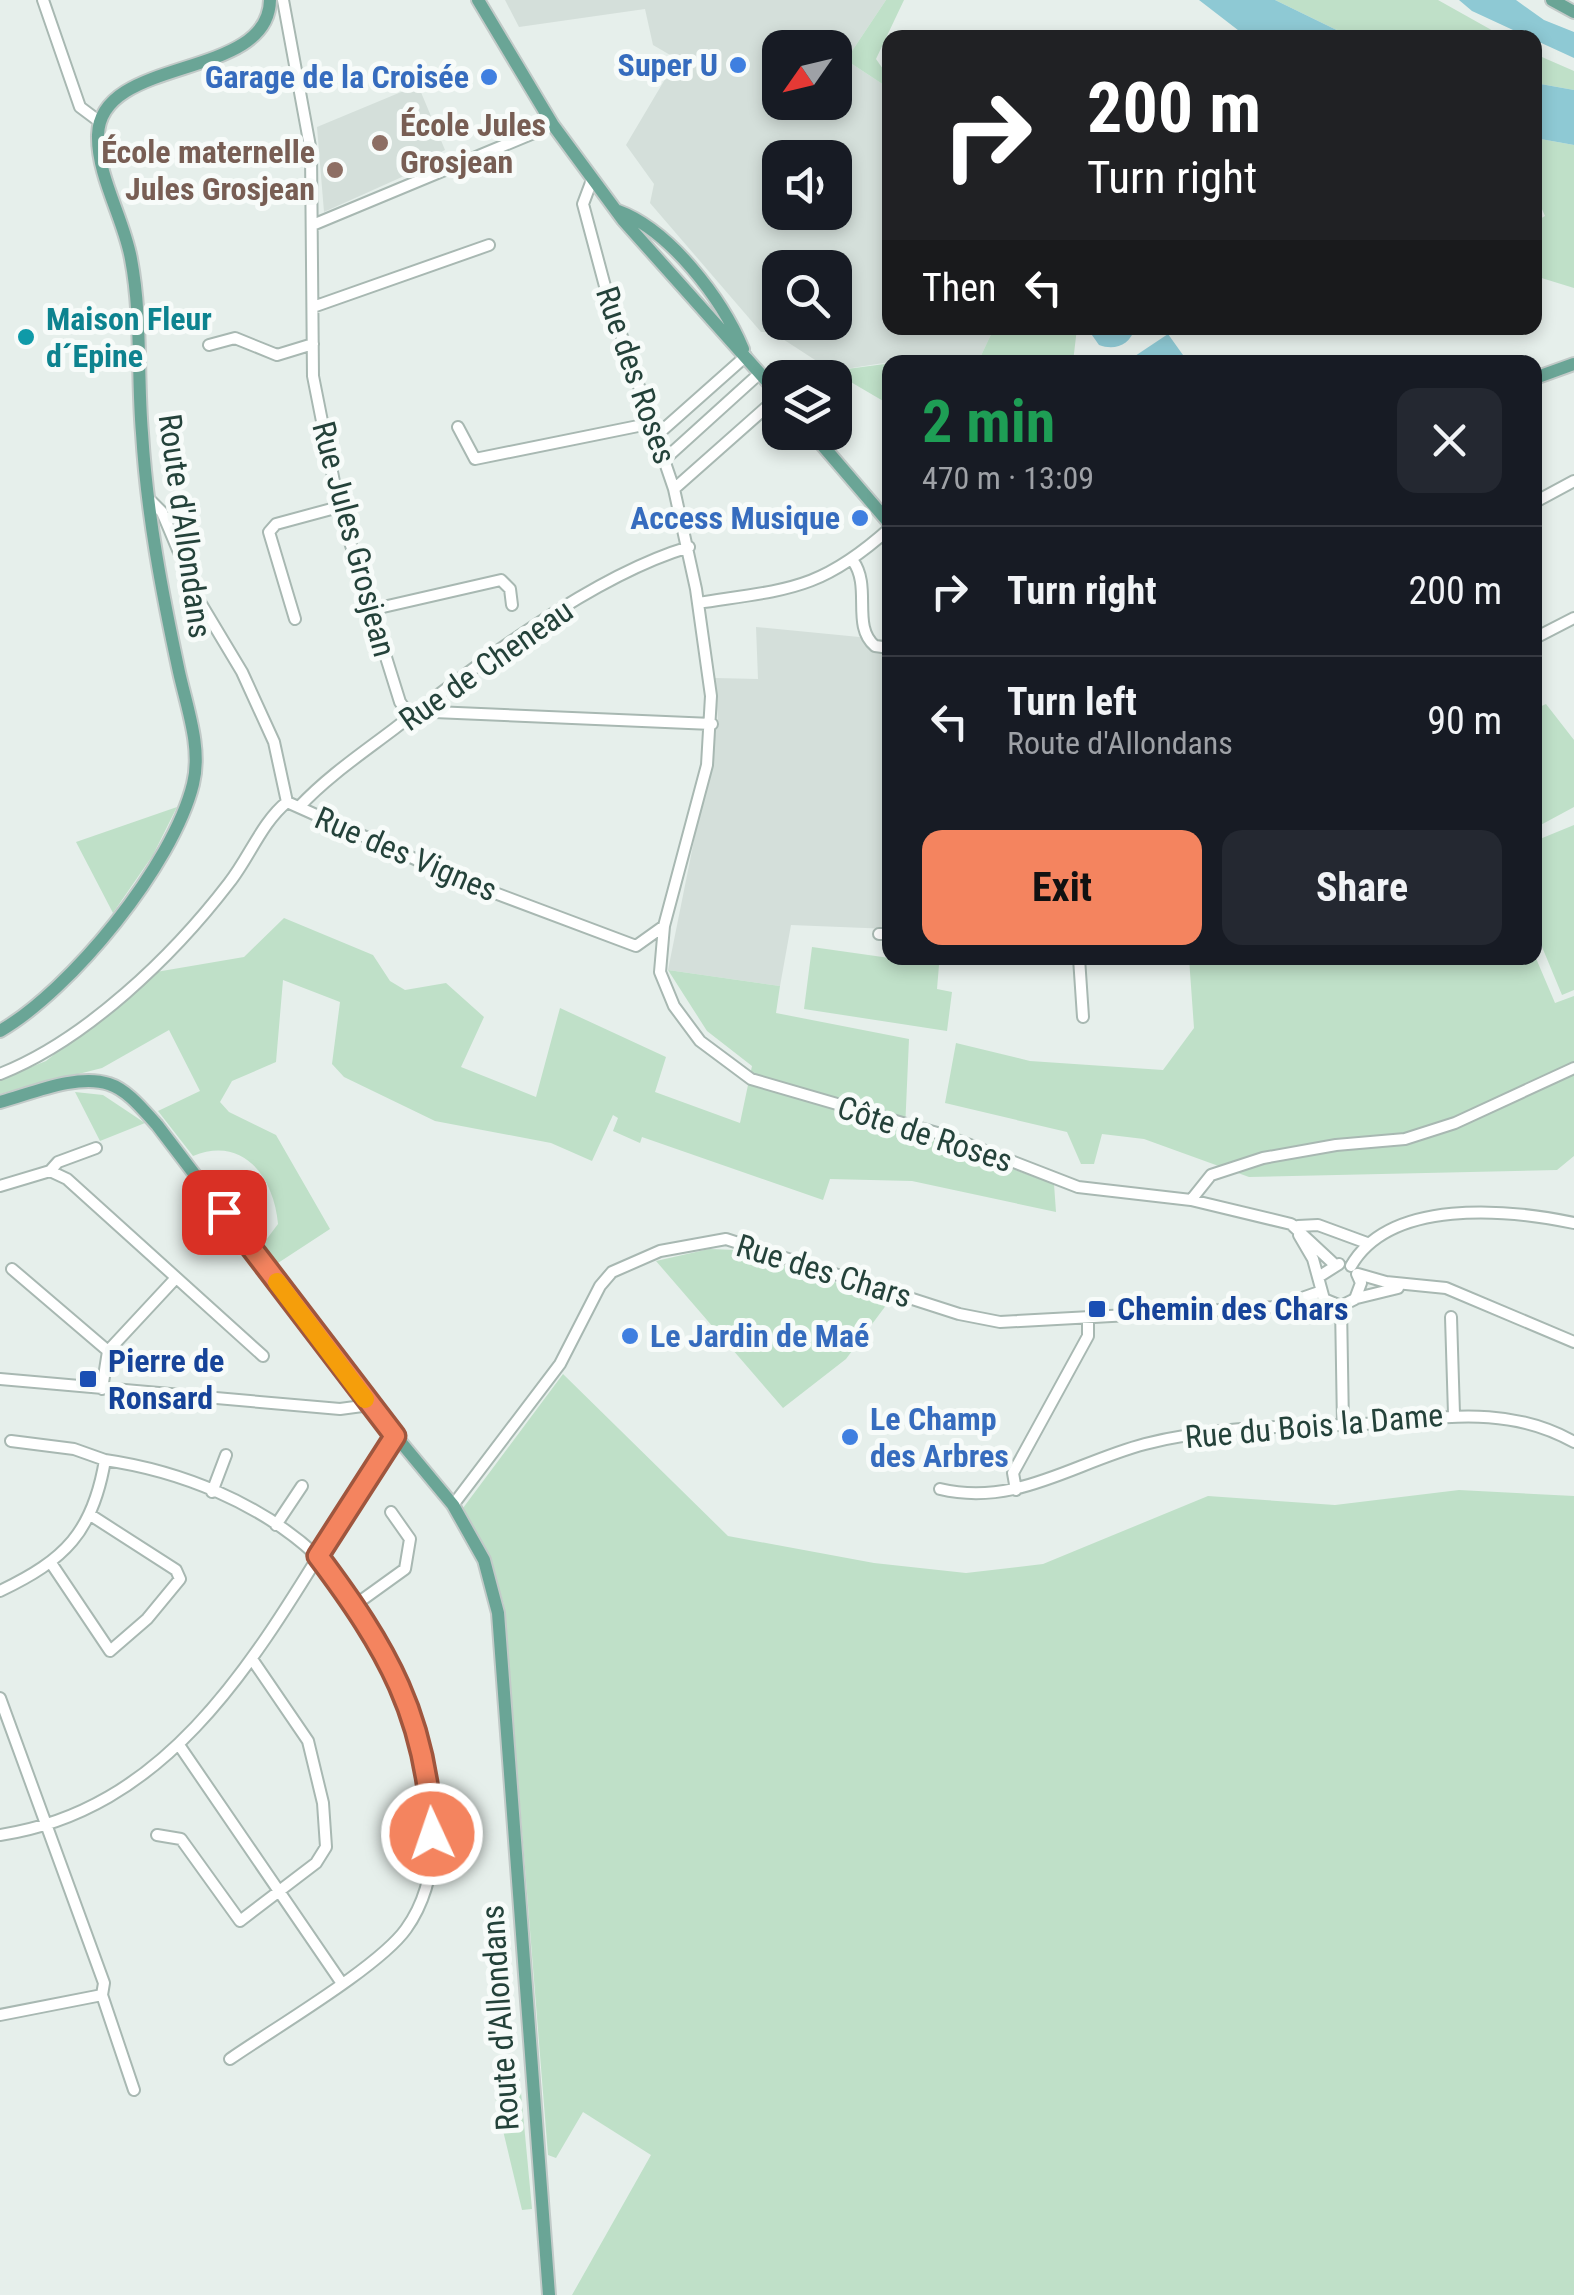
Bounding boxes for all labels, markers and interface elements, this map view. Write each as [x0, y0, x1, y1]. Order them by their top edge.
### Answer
north arrow [762, 30, 852, 120]
map controls [762, 30, 852, 450]
place label: Super U [618, 46, 718, 84]
marker: Super U [727, 54, 749, 76]
place label: Garage de la Croisée [205, 58, 469, 96]
marker: Garage de la Croisée [478, 66, 500, 88]
text: 200 m [1087, 67, 1261, 149]
icon: right [922, 70, 1052, 200]
place label: École Jules Grosjean [400, 106, 546, 181]
marker: École Jules Grosjean [369, 132, 391, 154]
place label: École maternelle Jules Grosjean [101, 133, 315, 208]
button: sound [762, 140, 852, 230]
text: Turn right [1087, 151, 1257, 204]
marker: École maternelle Jules Grosjean [324, 159, 346, 181]
button: search [762, 250, 852, 340]
icon: left [1016, 260, 1071, 315]
text: Then [922, 266, 996, 310]
street label: Rue des Roses [588, 281, 684, 469]
place label: Maison Fleur d´Epine [46, 300, 212, 375]
marker: Maison Fleur d´Epine [15, 326, 37, 348]
button: layers [762, 360, 852, 450]
text: 2 min [922, 386, 1055, 457]
button: close [1397, 388, 1502, 493]
street label: Route d'Allondans [150, 411, 220, 641]
street label: Rue Jules Grosjean [304, 417, 404, 661]
text: 470 m · 13:09 [922, 459, 1094, 497]
place label: Access Musique [630, 499, 840, 537]
marker: Access Musique [849, 507, 871, 529]
icon: right [922, 564, 977, 619]
text: Turn right [1007, 569, 1157, 613]
text: 200 m [1408, 569, 1502, 613]
street label: Rue de Cheneau [392, 591, 580, 739]
text: Turn left [1007, 680, 1137, 724]
icon: left [922, 694, 977, 749]
text: 90 m [1427, 699, 1502, 743]
text: Route d'Allondans [1007, 724, 1233, 762]
street label: Rue des Vignes [309, 799, 503, 909]
button: Exit [922, 830, 1202, 945]
button: Share [1222, 830, 1502, 945]
street label: Côte de Roses [833, 1088, 1017, 1180]
pin [182, 1170, 267, 1255]
icon: arrive [197, 1185, 252, 1240]
street label: Rue des Chars [732, 1226, 916, 1316]
place label: Chemin des Chars [1117, 1290, 1348, 1328]
marker: Chemin des Chars [1086, 1298, 1108, 1320]
place label: Le Jardin de Maé [650, 1317, 869, 1355]
marker: Le Jardin de Maé [619, 1325, 641, 1347]
place label: Pierre de Ronsard [108, 1342, 224, 1417]
marker: Pierre de Ronsard [77, 1368, 99, 1390]
street label: Rue du Bois la Dame [1183, 1396, 1445, 1456]
place label: Le Champ des Arbres [870, 1400, 1009, 1475]
marker: Le Champ des Arbres [839, 1426, 861, 1448]
position arrow [380, 1782, 484, 1886]
street label: Route d'Allondans [473, 1904, 527, 2132]

